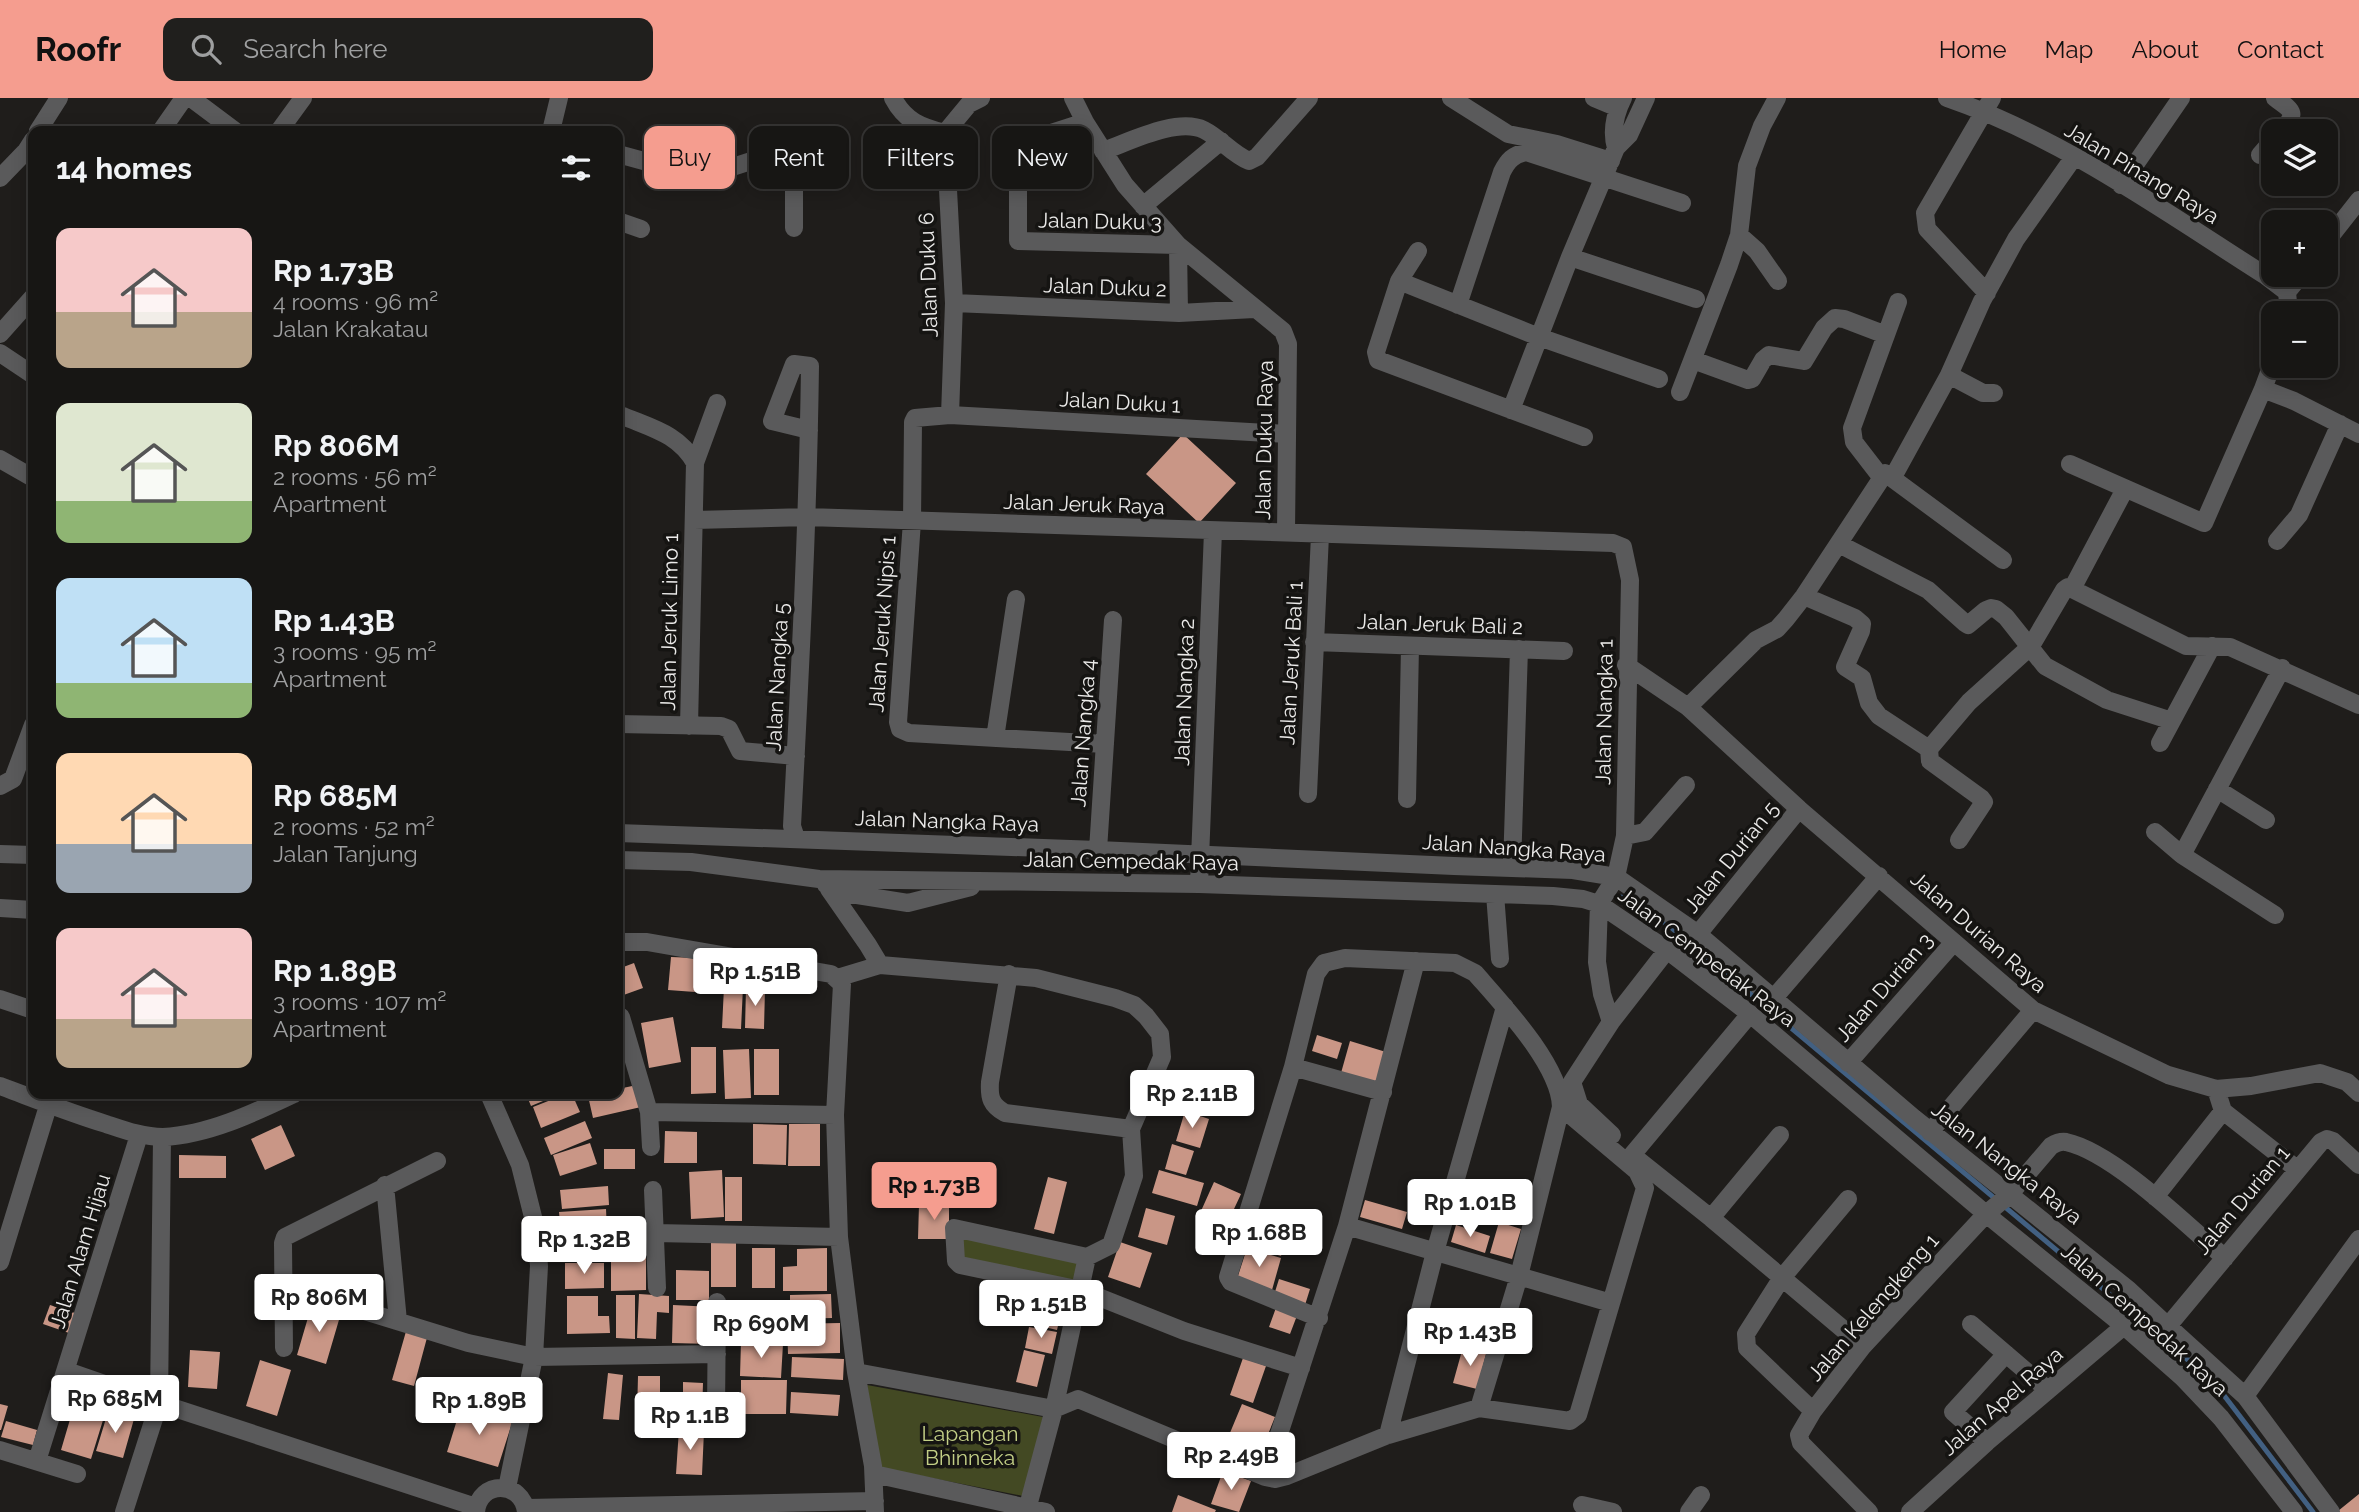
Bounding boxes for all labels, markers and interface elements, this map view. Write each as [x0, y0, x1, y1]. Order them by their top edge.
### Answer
search box [163, 18, 653, 81]
text: Roofr [35, 30, 121, 69]
icon: search [187, 30, 225, 68]
text: Search here [243, 34, 388, 64]
text: Home [1939, 35, 2007, 64]
text: Map [2045, 35, 2093, 64]
text: About [2131, 35, 2199, 64]
text: Contact [2237, 35, 2324, 64]
street label: Jalan Pinang Raya [2060, 117, 2224, 229]
map controls [2261, 119, 2338, 378]
button: layers [2261, 119, 2338, 196]
chip: Buy [644, 126, 735, 189]
chip: Rent [749, 126, 849, 189]
chip: Filters [863, 126, 978, 189]
chip: New [992, 126, 1092, 189]
icon: filters [557, 149, 595, 187]
text: 14 homes [56, 151, 192, 186]
street label: Jalan Duku 3 [1038, 207, 1162, 235]
button: + [2261, 210, 2338, 287]
street label: Jalan Duku 6 [913, 212, 943, 338]
text: Rp 1.73B [273, 253, 394, 288]
icon: home [112, 256, 196, 340]
street label: Jalan Duku 2 [1043, 272, 1167, 302]
text: 4 rooms · 96 m² [273, 288, 438, 315]
button: − [2261, 301, 2338, 378]
text: Jalan Krakatau [273, 315, 428, 342]
street label: Jalan Duku Raya [1250, 360, 1278, 520]
street label: Jalan Duku 1 [1059, 386, 1181, 418]
text: Rp 806M [273, 428, 400, 463]
icon: home [112, 431, 196, 515]
text: 2 rooms · 56 m² [273, 463, 437, 490]
street label: Jalan Jeruk Raya [1003, 489, 1165, 519]
text: Apartment [273, 490, 387, 517]
street label: Jalan Jeruk Limo 1 [655, 533, 683, 711]
street label: Jalan Jeruk Nipis 1 [863, 535, 901, 713]
street label: Jalan Jeruk Bali 1 [1274, 580, 1308, 746]
street label: Jalan Nangka 5 [761, 602, 793, 752]
text: Rp 1.43B [273, 603, 395, 638]
icon: home [112, 606, 196, 690]
street label: Jalan Jeruk Bali 2 [1357, 609, 1523, 639]
street label: Jalan Nangka 2 [1169, 618, 1199, 766]
text: 3 rooms · 95 m² [273, 638, 436, 665]
street label: Jalan Nangka 1 [1590, 639, 1618, 785]
street label: Jalan Nangka 4 [1065, 658, 1101, 808]
text: Apartment [273, 665, 387, 692]
text: Rp 685M [273, 778, 398, 813]
icon: home [112, 781, 196, 865]
street label: Jalan Durian 5 [1678, 796, 1784, 918]
street label: Jalan Nangka Raya [855, 805, 1039, 837]
text: 2 rooms · 52 m² [273, 813, 435, 840]
street label: Jalan Nangka Raya [1421, 829, 1607, 867]
text: Jalan Tanjung [273, 840, 418, 867]
street label: Jalan Cempedak Raya [1023, 847, 1239, 875]
street label: Jalan Durian Raya [1906, 866, 2052, 998]
street label: Jalan Cempedak Raya [1613, 882, 1801, 1032]
street label: Jalan Durian 3 [1830, 928, 1938, 1046]
pin: Rp 1.51B [683, 948, 827, 1008]
text: Rp 1.89B [273, 953, 397, 988]
icon: home [112, 956, 196, 1040]
text: Rp 1.51B [709, 957, 801, 984]
text: 3 rooms · 107 m² [273, 988, 447, 1015]
text: Apartment [273, 1015, 387, 1042]
pin: Rp 2.11B [1120, 1070, 1264, 1130]
text: Rp 2.11B [1146, 1079, 1238, 1106]
street label: Jalan Nangka Raya [1927, 1097, 2087, 1229]
street label: Jalan Durian 1 [2189, 1141, 2295, 1259]
pin: Rp 1.73B [862, 1162, 1006, 1222]
street label: Jalan Alam Hijau [45, 1171, 115, 1331]
text: Rp 1.73B [888, 1171, 980, 1198]
pin: Rp 1.01B [1398, 1180, 1542, 1239]
text: Rp 1.01B [1424, 1188, 1516, 1215]
pin: Rp 1.68B [1187, 1210, 1331, 1269]
pin: Rp 1.32B [512, 1216, 656, 1276]
text: Rp 1.68B [1211, 1218, 1307, 1245]
text: Rp 1.32B [537, 1225, 631, 1252]
street label: Jalan Kelengkeng 1 [1802, 1228, 1944, 1386]
street label: Jalan Cempedak Raya [2057, 1239, 2233, 1401]
pin: Rp 806M [254, 1274, 384, 1334]
pin: Rp 1.51B [969, 1280, 1113, 1340]
text: Rp 806M [270, 1283, 368, 1310]
text: Rp 1.51B [995, 1289, 1087, 1316]
pin: Rp 690M [696, 1300, 826, 1360]
pin: Rp 1.43B [1398, 1308, 1542, 1368]
text: Rp 690M [713, 1309, 809, 1336]
text: Rp 1.43B [1423, 1317, 1517, 1344]
street label: Jalan Apel Raya [1936, 1342, 2068, 1460]
pin: Rp 685M [50, 1376, 180, 1435]
pin: Rp 1.89B [407, 1378, 551, 1437]
text: Rp 685M [67, 1384, 163, 1411]
text: Rp 1.89B [432, 1386, 526, 1413]
pin: Rp 1.1B [625, 1392, 755, 1452]
text: Rp 1.1B [651, 1401, 729, 1428]
park label: Lapangan Bhinneka [922, 1421, 1019, 1470]
pin: Rp 2.49B [1159, 1432, 1303, 1492]
text: Rp 2.49B [1183, 1441, 1279, 1468]

